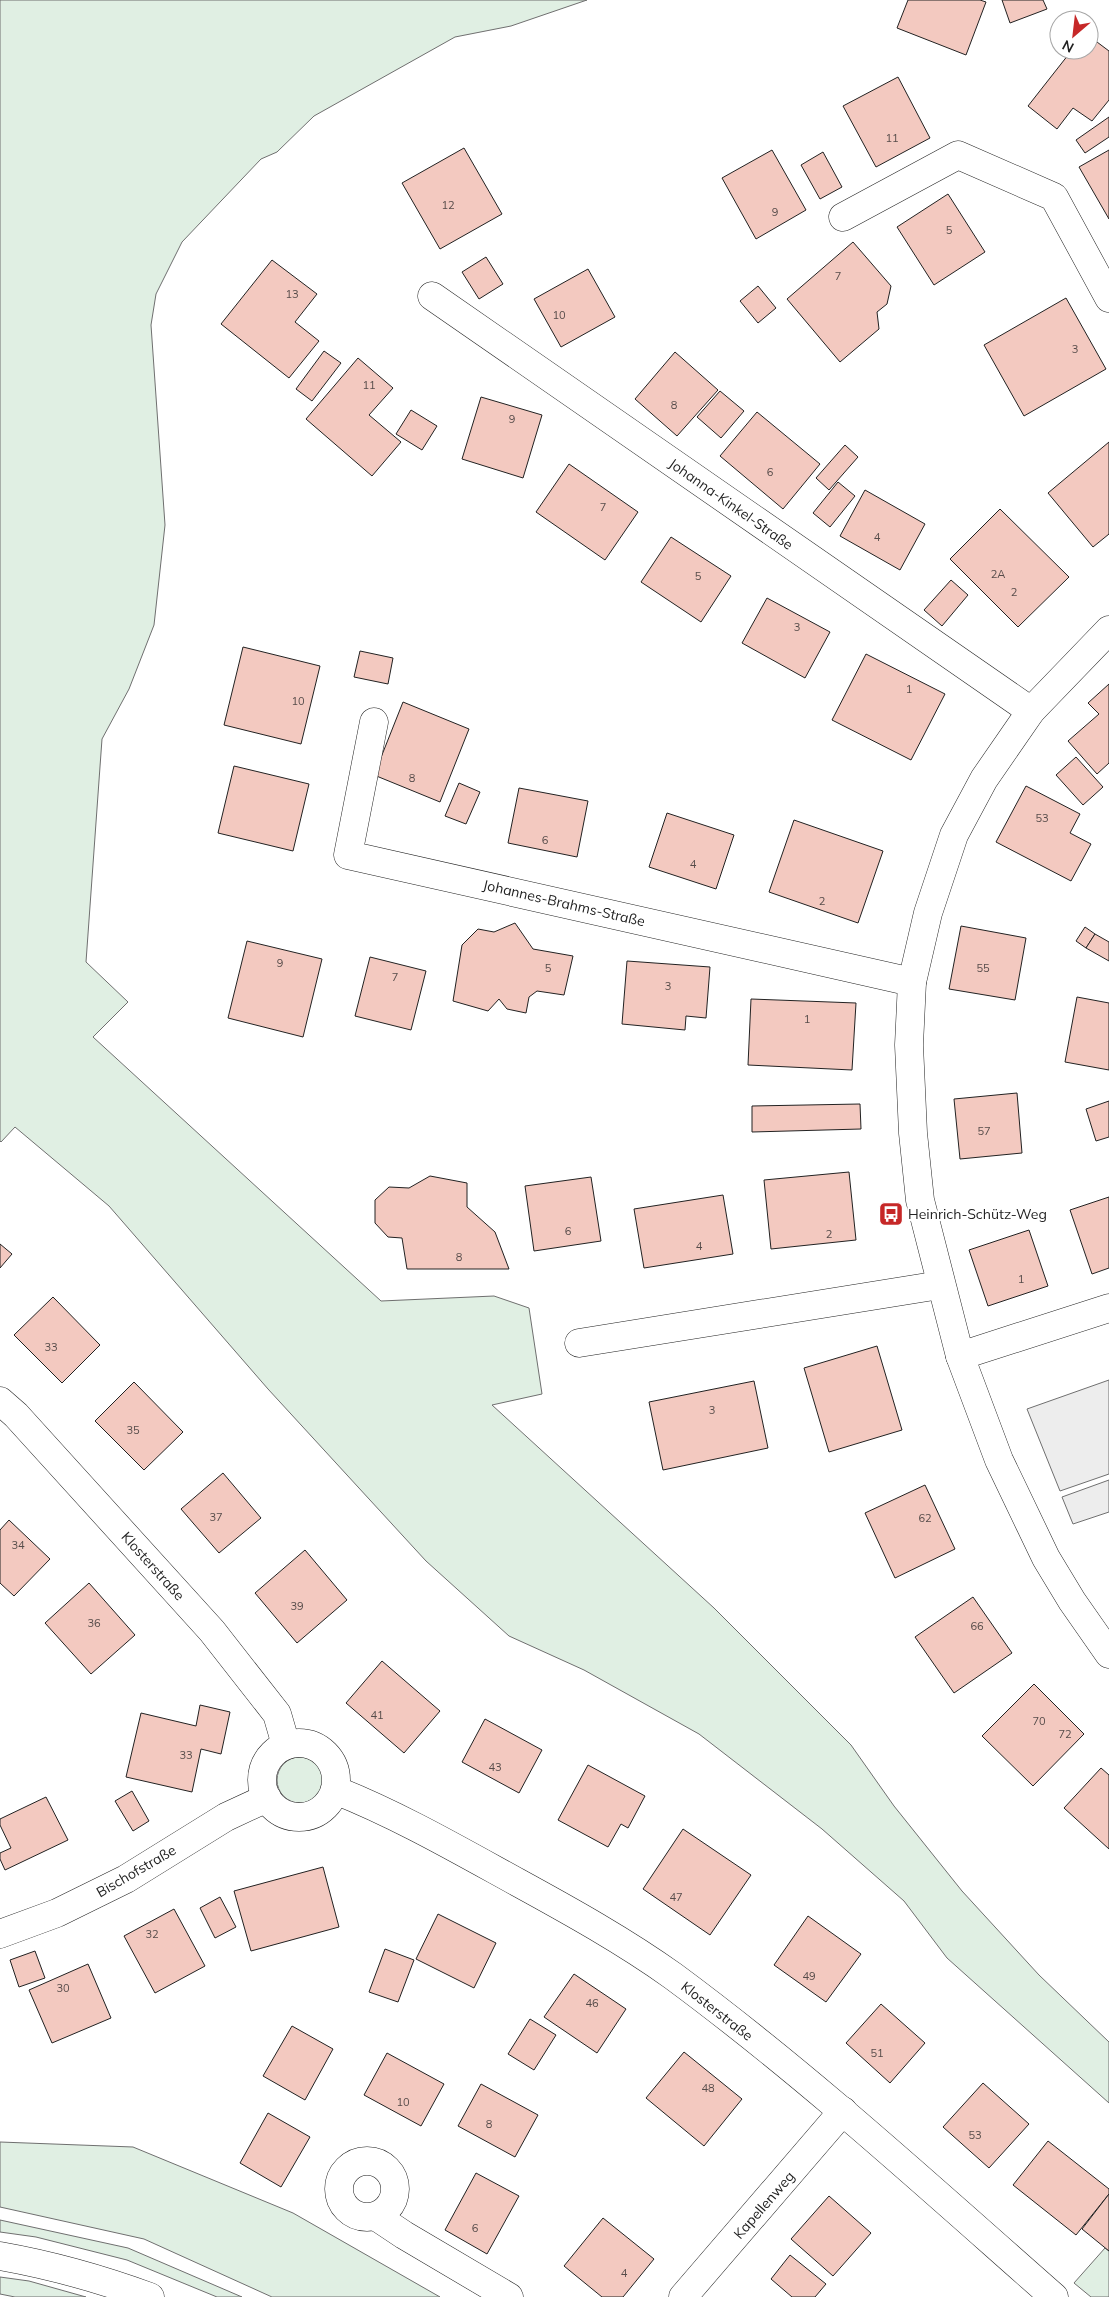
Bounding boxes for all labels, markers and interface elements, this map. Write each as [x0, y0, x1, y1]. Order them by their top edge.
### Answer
north arrow [1049, 10, 1099, 60]
text: N [1059, 36, 1077, 57]
house number: 11 [885, 131, 899, 145]
house number: 12 [441, 198, 455, 212]
house number: 9 [772, 205, 778, 219]
house number: 5 [946, 223, 953, 237]
house number: 7 [835, 269, 841, 283]
house number: 13 [285, 287, 299, 301]
house number: 10 [552, 308, 566, 322]
house number: 3 [1072, 342, 1078, 356]
house number: 11 [362, 378, 376, 392]
house number: 8 [671, 398, 678, 412]
house number: 9 [509, 412, 515, 426]
street label: Johanna-Kinkel-Straße [665, 454, 797, 554]
house number: 6 [767, 465, 774, 479]
house number: 7 [600, 500, 606, 514]
house number: 4 [874, 530, 881, 544]
house number: 2A [991, 567, 1005, 581]
house number: 5 [695, 569, 702, 583]
house number: 2 [1011, 585, 1018, 599]
house number: 3 [794, 620, 800, 634]
house number: 1 [906, 682, 912, 696]
house number: 10 [291, 694, 305, 708]
house number: 8 [409, 771, 416, 785]
house number: 53 [1035, 811, 1049, 825]
house number: 6 [542, 833, 549, 847]
house number: 4 [690, 857, 697, 871]
street label: Johannes-Brahms-Straße [481, 876, 647, 930]
house number: 2 [819, 894, 826, 908]
house number: 9 [277, 956, 283, 970]
house number: 5 [545, 961, 552, 975]
house number: 55 [976, 961, 990, 975]
house number: 7 [392, 970, 398, 984]
house number: 3 [665, 979, 671, 993]
house number: 1 [804, 1012, 810, 1026]
house number: 57 [977, 1124, 991, 1138]
bus stop icon: Heinrich-Schütz-Weg [878, 1201, 904, 1227]
place label: Heinrich-Schütz-Weg [908, 1205, 1047, 1223]
house number: 6 [565, 1224, 572, 1238]
house number: 2 [826, 1227, 833, 1241]
house number: 4 [696, 1239, 703, 1253]
house number: 8 [456, 1250, 463, 1264]
house number: 1 [1018, 1272, 1024, 1286]
house number: 33 [44, 1340, 58, 1354]
house number: 3 [709, 1403, 715, 1417]
house number: 35 [126, 1423, 140, 1437]
house number: 37 [209, 1510, 223, 1524]
house number: 62 [918, 1511, 932, 1525]
street label: Klosterstraße [117, 1528, 189, 1604]
house number: 34 [11, 1538, 25, 1552]
house number: 39 [290, 1599, 304, 1613]
house number: 36 [87, 1616, 101, 1630]
house number: 66 [970, 1619, 984, 1633]
house number: 41 [370, 1708, 384, 1722]
house number: 70 [1032, 1714, 1046, 1728]
house number: 72 [1058, 1727, 1072, 1741]
house number: 33 [179, 1748, 193, 1762]
house number: 43 [488, 1760, 502, 1774]
street label: Bischofstraße [93, 1841, 179, 1901]
house number: 47 [669, 1890, 683, 1904]
house number: 32 [145, 1927, 159, 1941]
house number: 49 [802, 1969, 816, 1983]
street label: Klosterstraße [677, 1977, 757, 2045]
house number: 30 [56, 1981, 70, 1995]
house number: 46 [585, 1996, 599, 2010]
house number: 51 [870, 2046, 884, 2060]
house number: 48 [701, 2081, 715, 2095]
house number: 10 [396, 2095, 410, 2109]
house number: 8 [486, 2117, 493, 2131]
house number: 53 [968, 2128, 982, 2142]
street label: Kapellenweg [730, 2167, 798, 2243]
house number: 6 [472, 2221, 479, 2235]
house number: 4 [621, 2266, 628, 2280]

